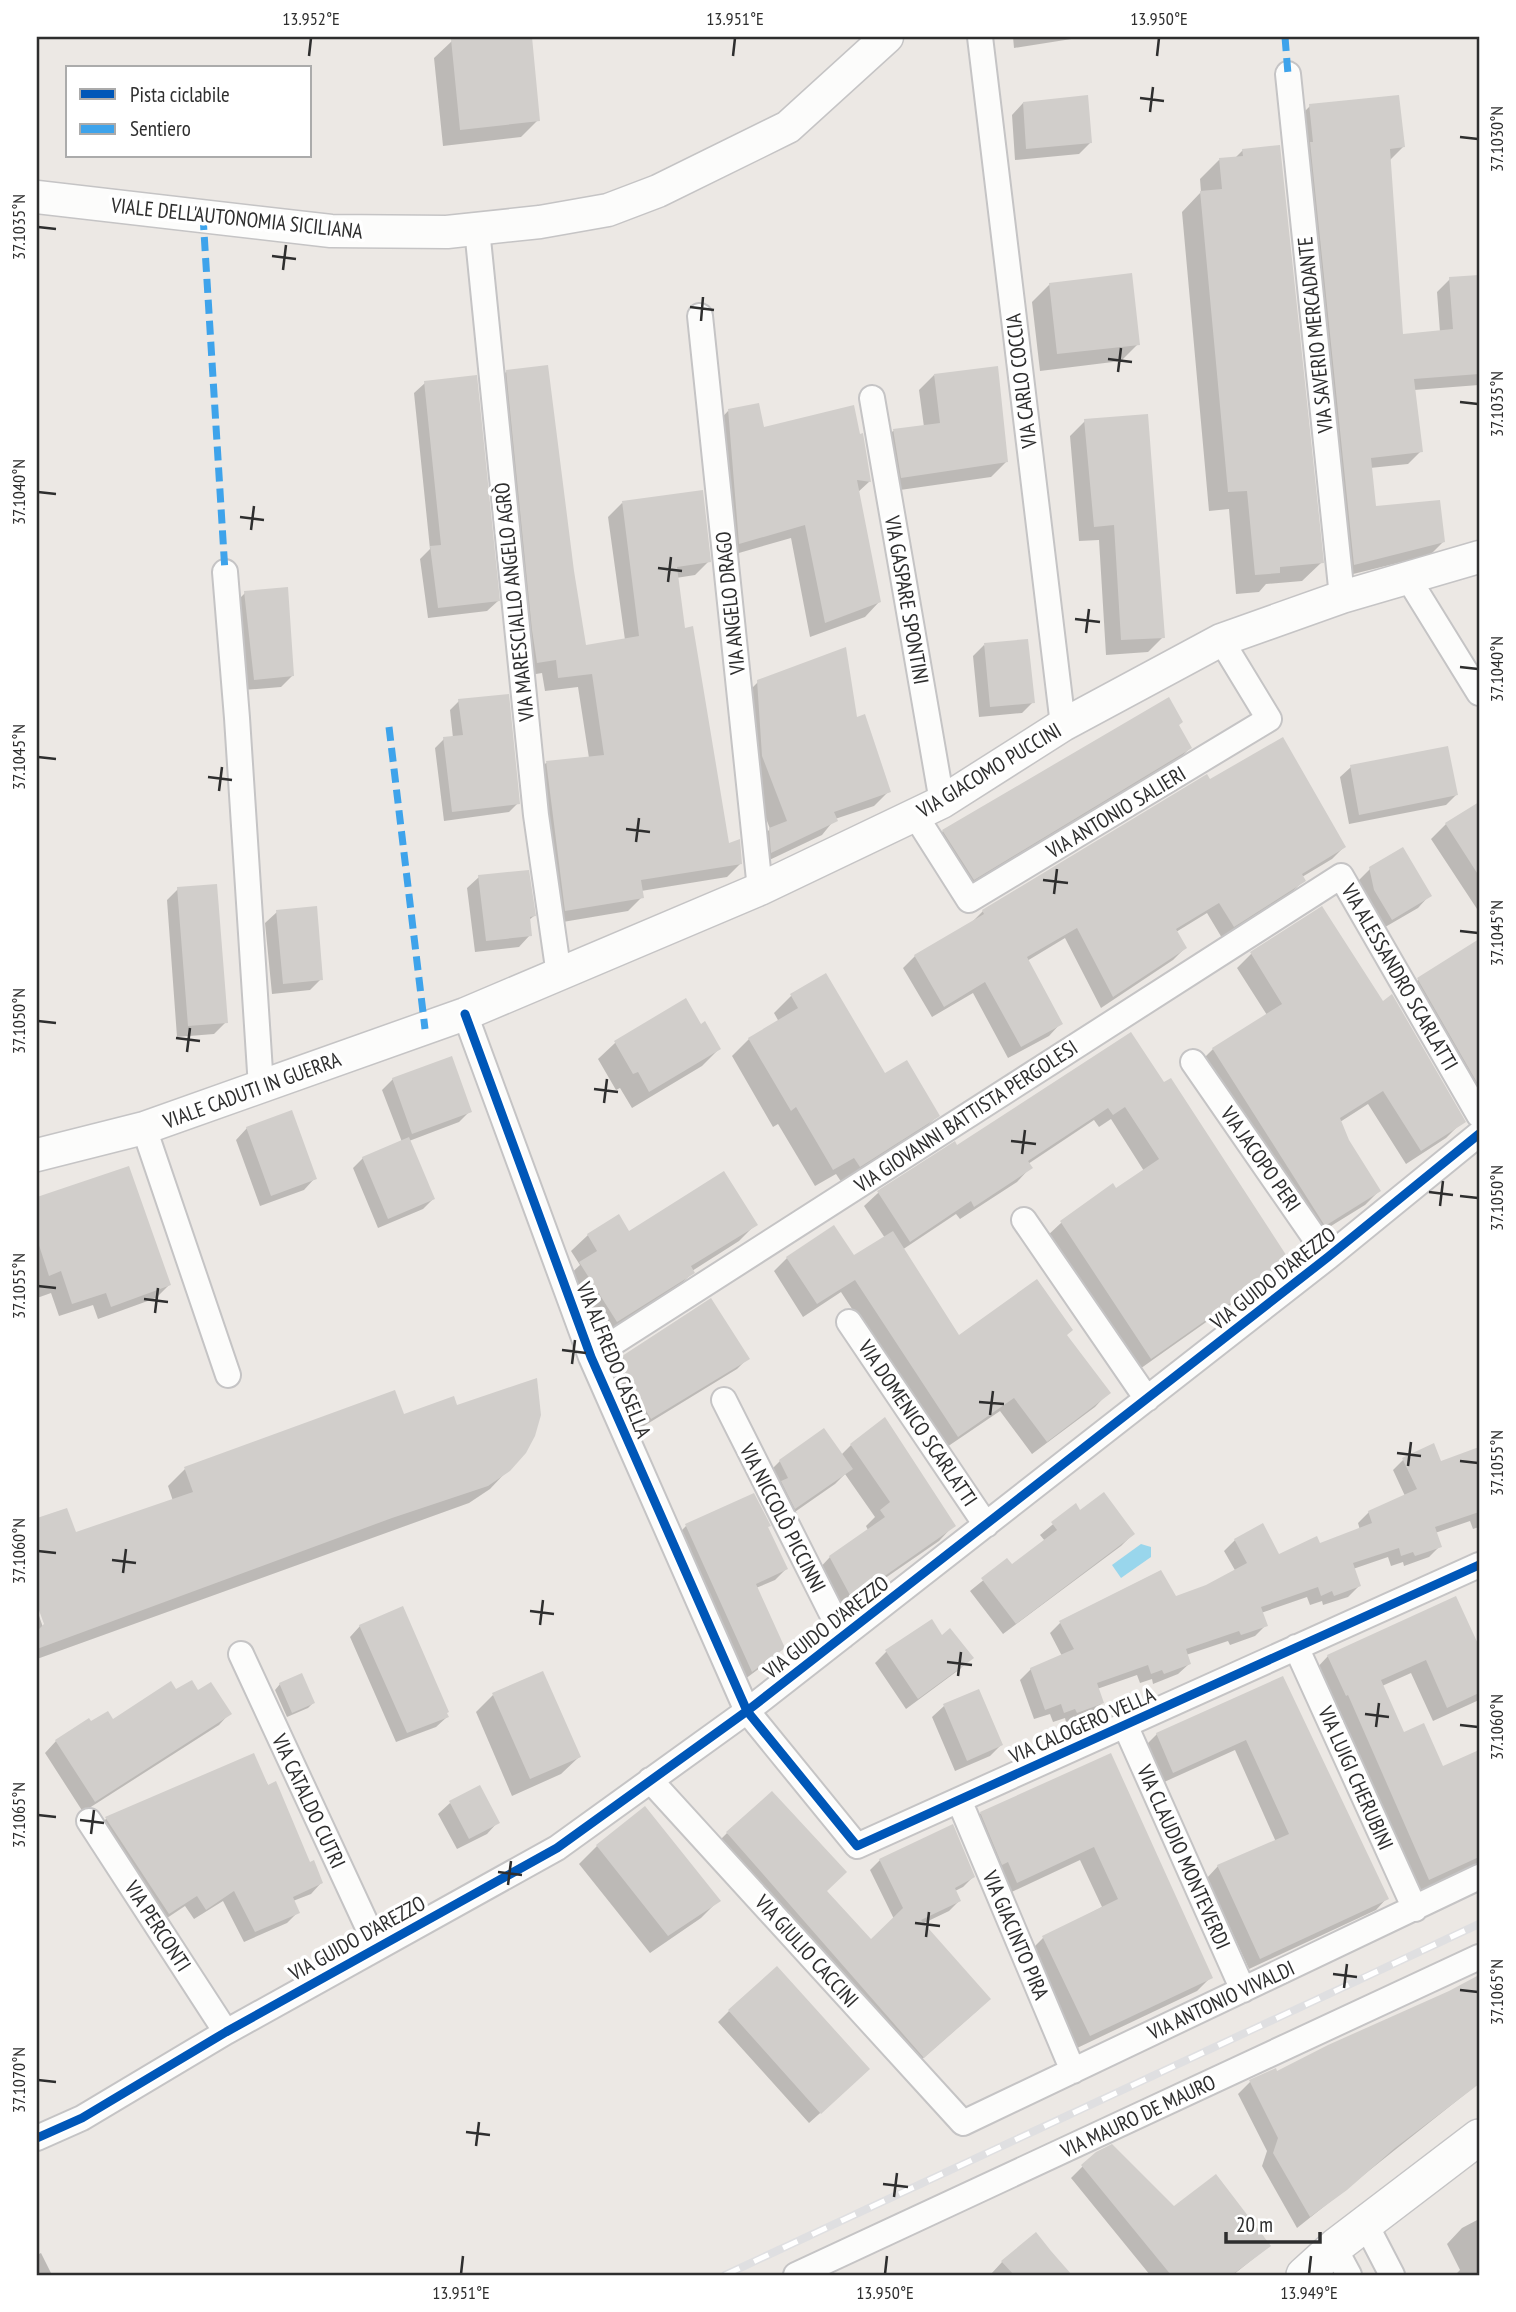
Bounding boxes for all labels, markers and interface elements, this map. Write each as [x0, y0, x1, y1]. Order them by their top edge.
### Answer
text: 13.952°E [282, 7, 340, 30]
text: 13.951°E [706, 7, 764, 30]
text: 13.950°E [1130, 7, 1188, 30]
legend [66, 66, 312, 158]
text: Pista ciclabile [130, 81, 230, 108]
text: 37.1030°N [1485, 106, 1508, 172]
text: Sentiero [130, 115, 191, 142]
street label: VIALE DELL'AUTONOMIA SICILIANA [109, 191, 364, 245]
text: 37.1035°N [7, 194, 30, 260]
street label: VIA SAVERIO MERCADANTE [1291, 236, 1339, 435]
street label: VIA CARLO COCCIA [999, 312, 1043, 451]
text: 37.1035°N [1485, 371, 1508, 437]
text: 37.1040°N [7, 459, 30, 525]
street label: VIA MARESCIALLO ANGELO AGRÒ [488, 481, 540, 724]
street label: VIA GASPARE SPONTINI [879, 513, 935, 686]
street label: VIA ANGELO DRAGO [709, 530, 751, 677]
text: 37.1040°N [1485, 636, 1508, 702]
street label: VIA GIACOMO PUCCINI [911, 716, 1066, 824]
text: 37.1045°N [7, 724, 30, 790]
street label: VIA ANTONIO SALIERI [1041, 760, 1191, 865]
street label: VIA ALESSANDRO SCARLATTI [1335, 878, 1464, 1075]
text: 37.1045°N [1485, 900, 1508, 966]
text: 37.1050°N [7, 988, 30, 1054]
street label: VIA GIOVANNI BATTISTA PERGOLESI [849, 1034, 1083, 1199]
street label: VIALE CADUTI IN GUERRA [159, 1045, 345, 1135]
street label: VIA JACOPO PERI [1214, 1100, 1307, 1217]
text: 37.1050°N [1485, 1165, 1508, 1231]
street label: VIA GUIDO D'AREZZO [1204, 1221, 1341, 1336]
text: 37.1055°N [7, 1253, 30, 1319]
street label: VIA ALFREDO CASELLA [570, 1277, 658, 1442]
street label: VIA DOMENICO SCARLATTI [852, 1334, 984, 1511]
text: 37.1055°N [1485, 1430, 1508, 1496]
street label: VIA NICCOLÒ PICCINNI [733, 1438, 832, 1597]
text: 37.1060°N [7, 1518, 30, 1584]
street label: VIA GUIDO D'AREZZO [757, 1570, 894, 1685]
street label: VIA CALOGERO VELLA [1004, 1681, 1159, 1770]
text: 37.1060°N [1485, 1694, 1508, 1760]
street label: VIA LUIGI CHERUBINI [1312, 1701, 1400, 1854]
street label: VIA CATALDO CUTRI [266, 1729, 352, 1872]
street label: VIA CLAUDIO MONTEVERDI [1131, 1760, 1237, 1953]
text: 37.1065°N [7, 1782, 30, 1848]
street label: VIA GIACINTO PIRA [976, 1866, 1055, 2004]
street label: VIA PERCONTI [118, 1875, 197, 1976]
street label: VIA GIULIO CACCINI [749, 1888, 865, 2013]
street label: VIA GUIDO D'AREZZO [283, 1889, 430, 1987]
street label: VIA ANTONIO VIVALDI [1142, 1954, 1299, 2046]
text: 37.1065°N [1485, 1959, 1508, 2025]
text: 37.1070°N [7, 2047, 30, 2113]
street label: VIA MAURO DE MAURO [1055, 2068, 1220, 2164]
scale bar [1226, 2200, 1320, 2244]
text: 20 m [1236, 2211, 1273, 2238]
text: 13.951°E [432, 2281, 490, 2304]
text: 13.950°E [856, 2281, 914, 2304]
text: 13.949°E [1280, 2281, 1338, 2304]

